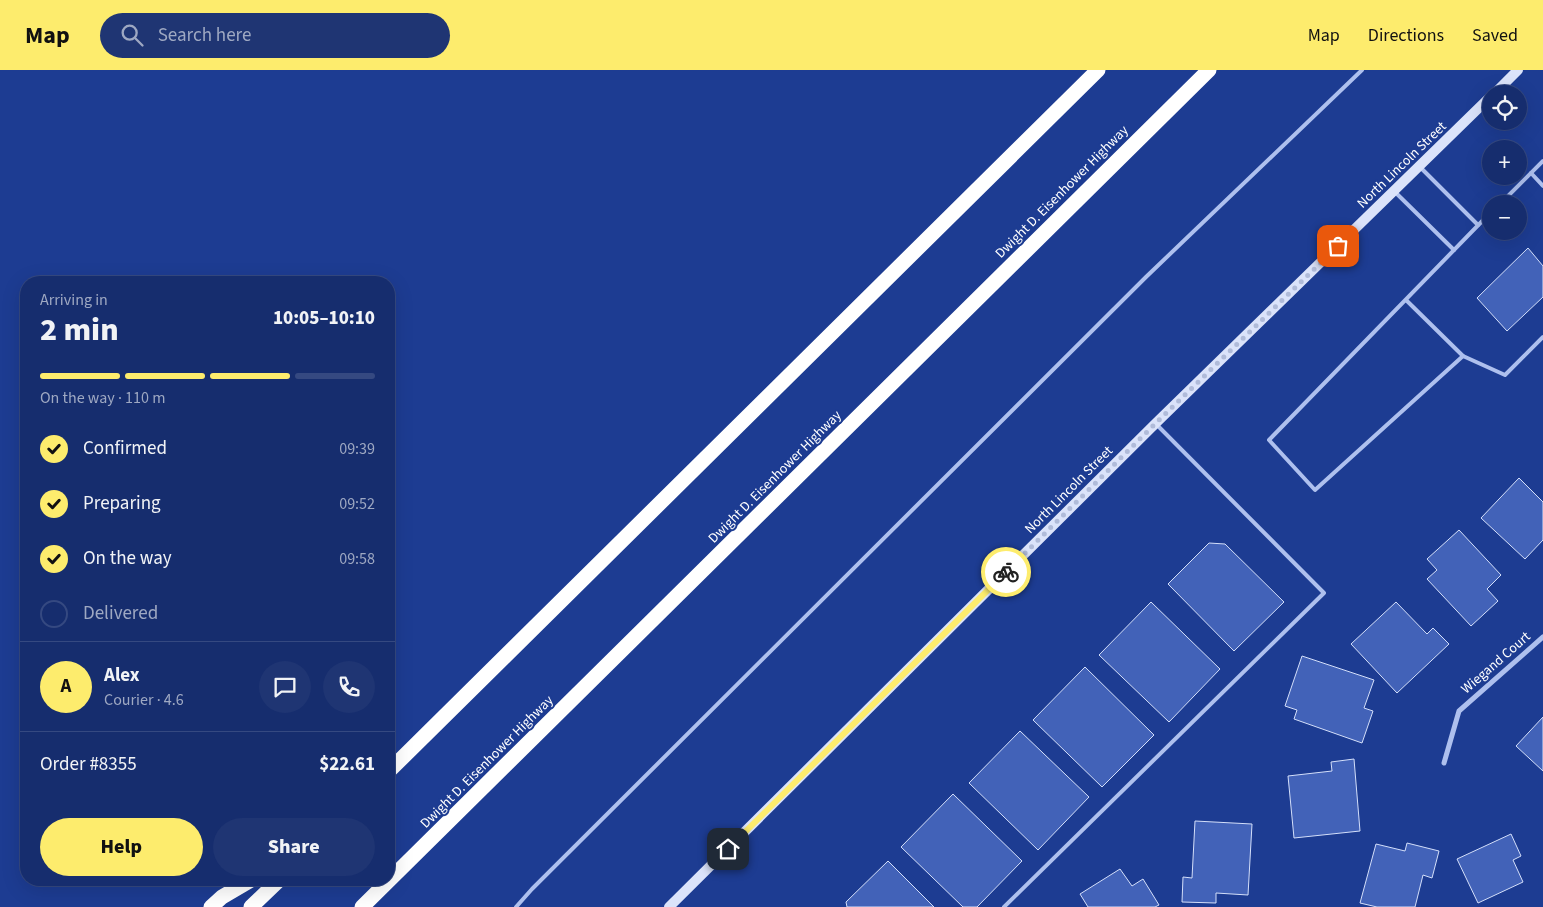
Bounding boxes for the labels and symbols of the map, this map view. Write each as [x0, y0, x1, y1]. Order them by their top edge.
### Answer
street label: North Lincoln Street [1353, 117, 1451, 213]
street label: Dwight D. Eisenhower Highway [991, 121, 1133, 263]
pin [1317, 225, 1359, 267]
street label: Dwight D. Eisenhower Highway [704, 406, 846, 548]
street label: North Lincoln Street [1020, 441, 1118, 539]
courier [981, 547, 1031, 597]
street label: Wiegand Court [1457, 627, 1535, 699]
street label: Dwight D. Eisenhower Highway [416, 691, 558, 833]
pin [707, 828, 749, 870]

